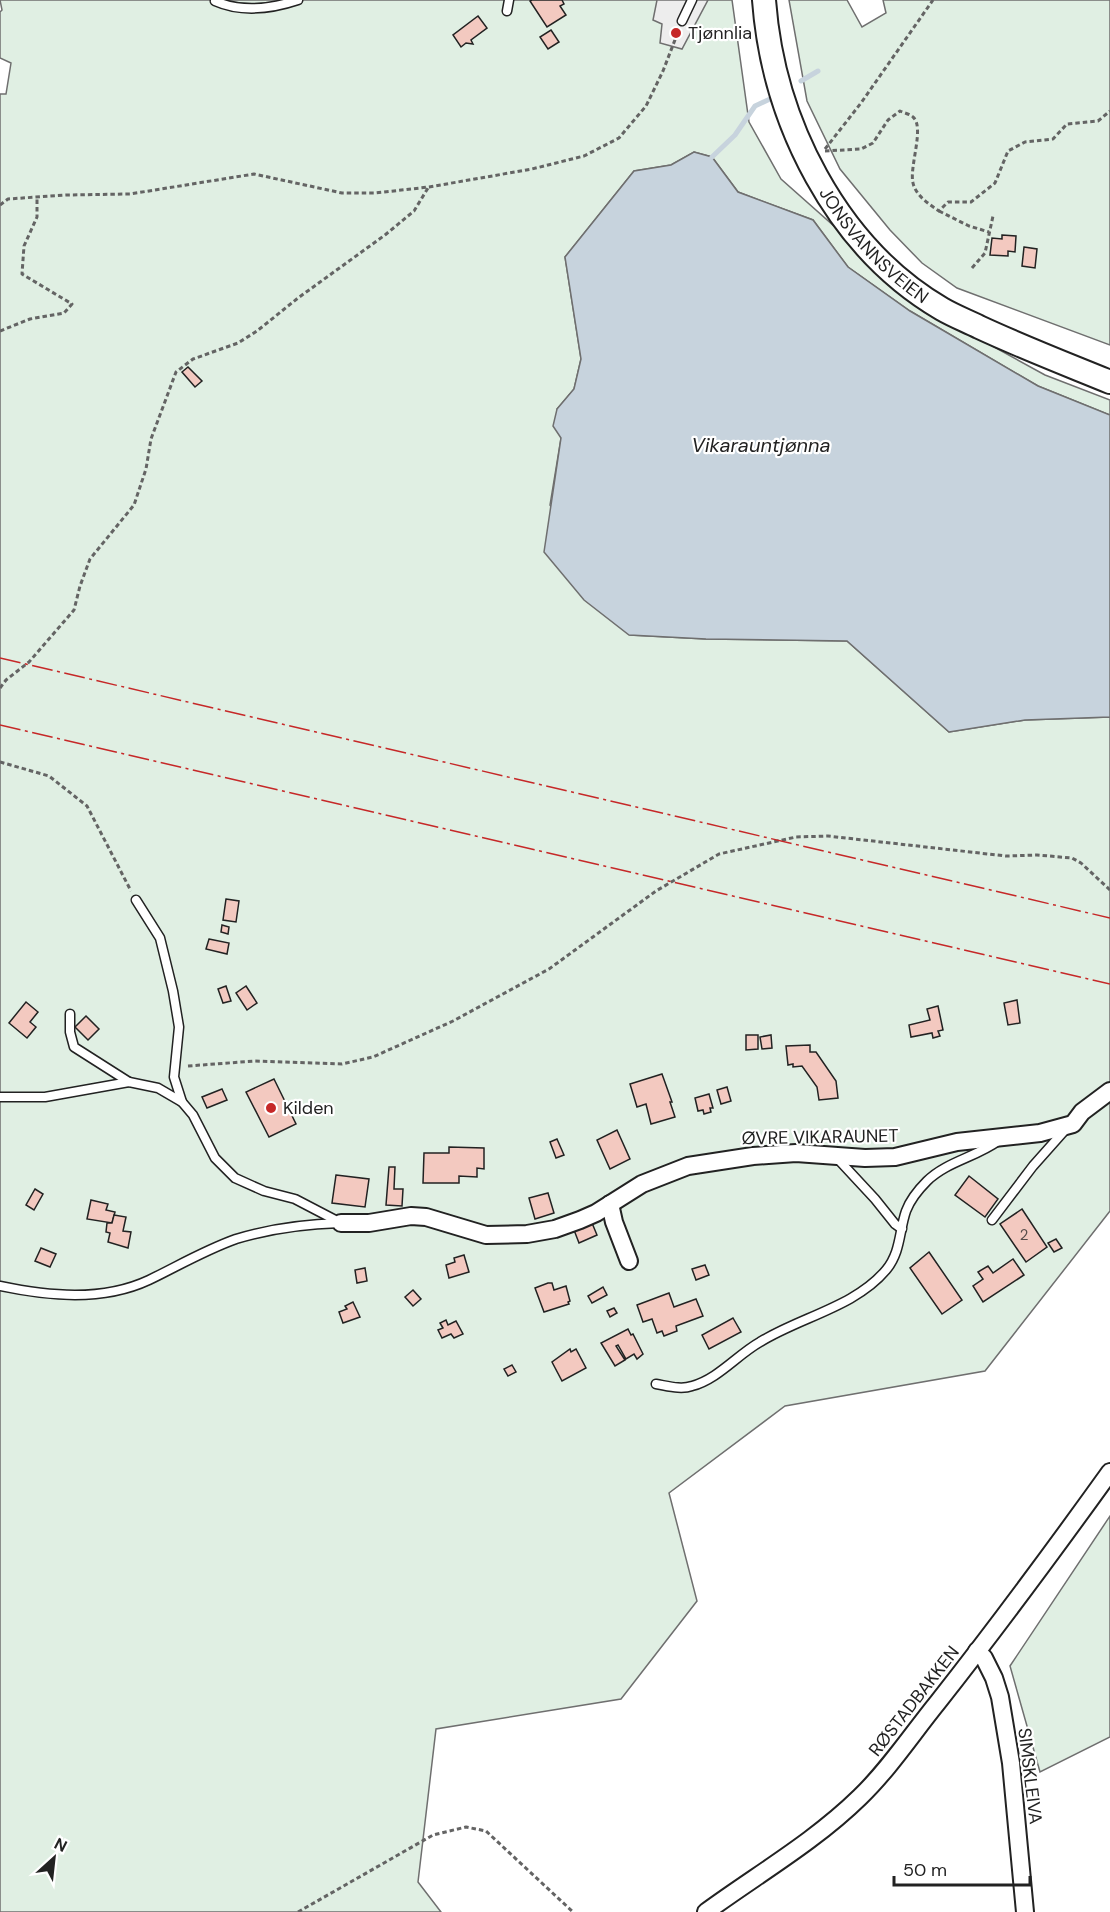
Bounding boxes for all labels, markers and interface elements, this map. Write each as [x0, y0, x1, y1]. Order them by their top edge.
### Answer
place label: Tjønnlia [688, 21, 752, 45]
marker: Tjønnlia [669, 26, 683, 40]
street label: JONSVANNSVEIEN [814, 183, 933, 309]
water label: Vikarauntjønna [691, 432, 831, 458]
place label: Kilden [283, 1096, 334, 1120]
marker: Kilden [264, 1101, 278, 1115]
street label: ØVRE VIKARAUNET [741, 1124, 899, 1150]
house number: 2 [1020, 1225, 1028, 1245]
street label: RØSTADBAKKEN [863, 1641, 965, 1761]
street label: SIMSKLEIVA [1012, 1726, 1048, 1826]
north arrow [24, 1828, 84, 1888]
text: N [51, 1833, 71, 1857]
scale bar [894, 1849, 1030, 1887]
text: 50 m [903, 1858, 947, 1882]

